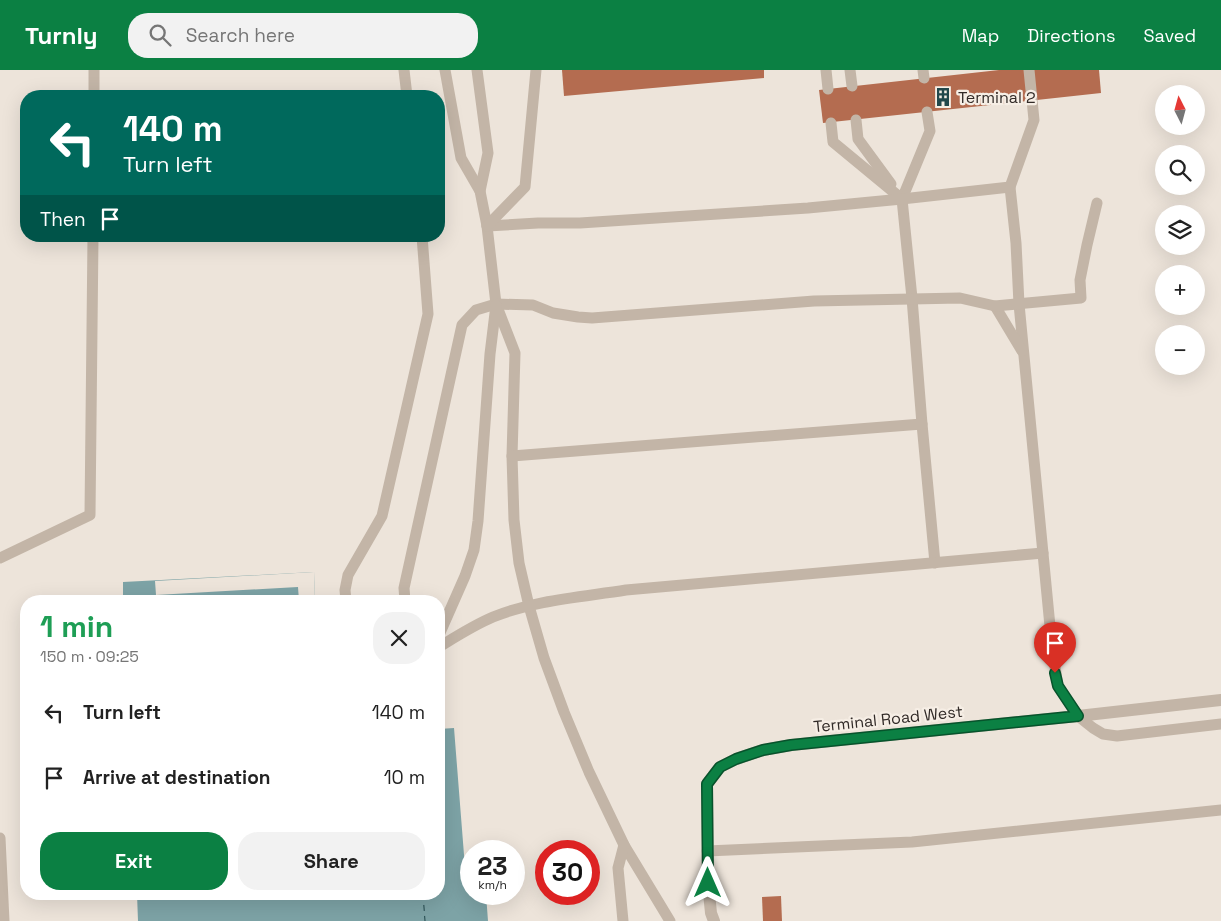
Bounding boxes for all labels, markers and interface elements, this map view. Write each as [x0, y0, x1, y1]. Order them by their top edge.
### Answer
search box [128, 13, 478, 58]
text: Turnly [25, 20, 98, 51]
icon: search [146, 21, 174, 49]
text: Search here [186, 23, 295, 48]
text: Map [962, 24, 999, 47]
text: Directions [1027, 24, 1116, 47]
text: Saved [1144, 24, 1196, 47]
north arrow [1155, 85, 1205, 135]
map controls [1155, 85, 1205, 375]
building icon: Terminal 2 [932, 86, 954, 108]
place label: Terminal 2 [958, 87, 1036, 108]
text: 140 m [123, 107, 223, 151]
icon: left [40, 110, 105, 175]
button: search [1155, 145, 1205, 195]
text: Turn left [123, 150, 213, 178]
icon: arrive [96, 205, 124, 233]
button: layers [1155, 205, 1205, 255]
text: Then [40, 207, 86, 232]
button: + [1155, 265, 1205, 315]
button: − [1155, 325, 1205, 375]
text: 1 min [40, 607, 113, 646]
button: close [373, 612, 425, 664]
pin [1034, 622, 1076, 673]
icon: arrive [1041, 629, 1069, 657]
text: 150 m · 09:25 [40, 646, 139, 667]
icon: left [40, 699, 68, 727]
text: Turn left [83, 700, 161, 725]
text: 140 m [372, 700, 425, 725]
street label: Terminal Road West [812, 701, 964, 737]
icon: arrive [40, 764, 68, 792]
text: Arrive at destination [83, 765, 271, 790]
text: 10 m [384, 765, 425, 790]
button: Exit [40, 832, 228, 890]
button: Share [238, 832, 425, 890]
speed limit sign: 30 [535, 840, 600, 905]
text: 23 [477, 850, 508, 882]
position arrow [681, 856, 733, 908]
text: km/h [478, 877, 507, 893]

